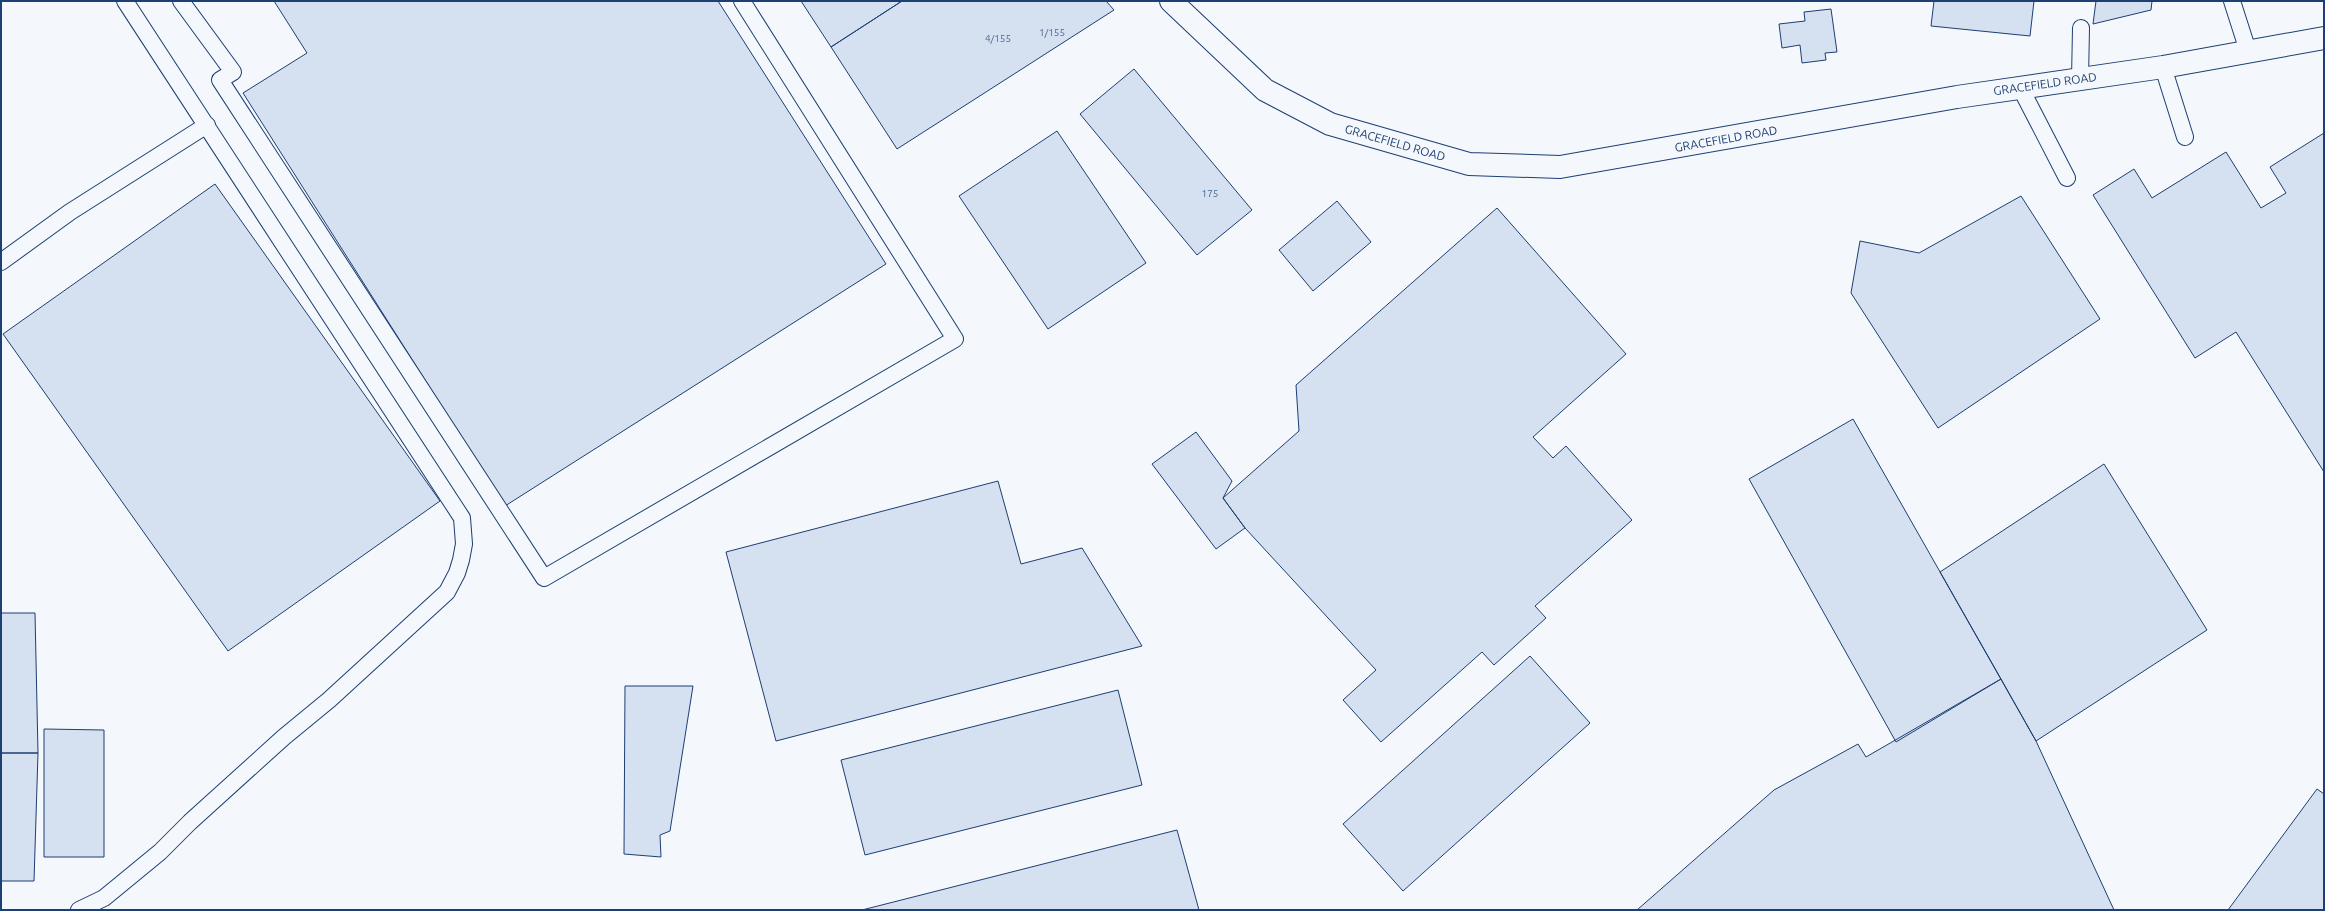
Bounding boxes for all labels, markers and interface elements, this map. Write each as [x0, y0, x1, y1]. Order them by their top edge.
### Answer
house number: 1/155 [1039, 27, 1065, 38]
house number: 4/155 [985, 33, 1011, 44]
street label: GRACEFIELD ROAD [1993, 70, 2097, 97]
street label: GRACEFIELD ROAD [1343, 122, 1447, 163]
street label: GRACEFIELD ROAD [1674, 123, 1778, 154]
house number: 175 [1202, 188, 1218, 199]

